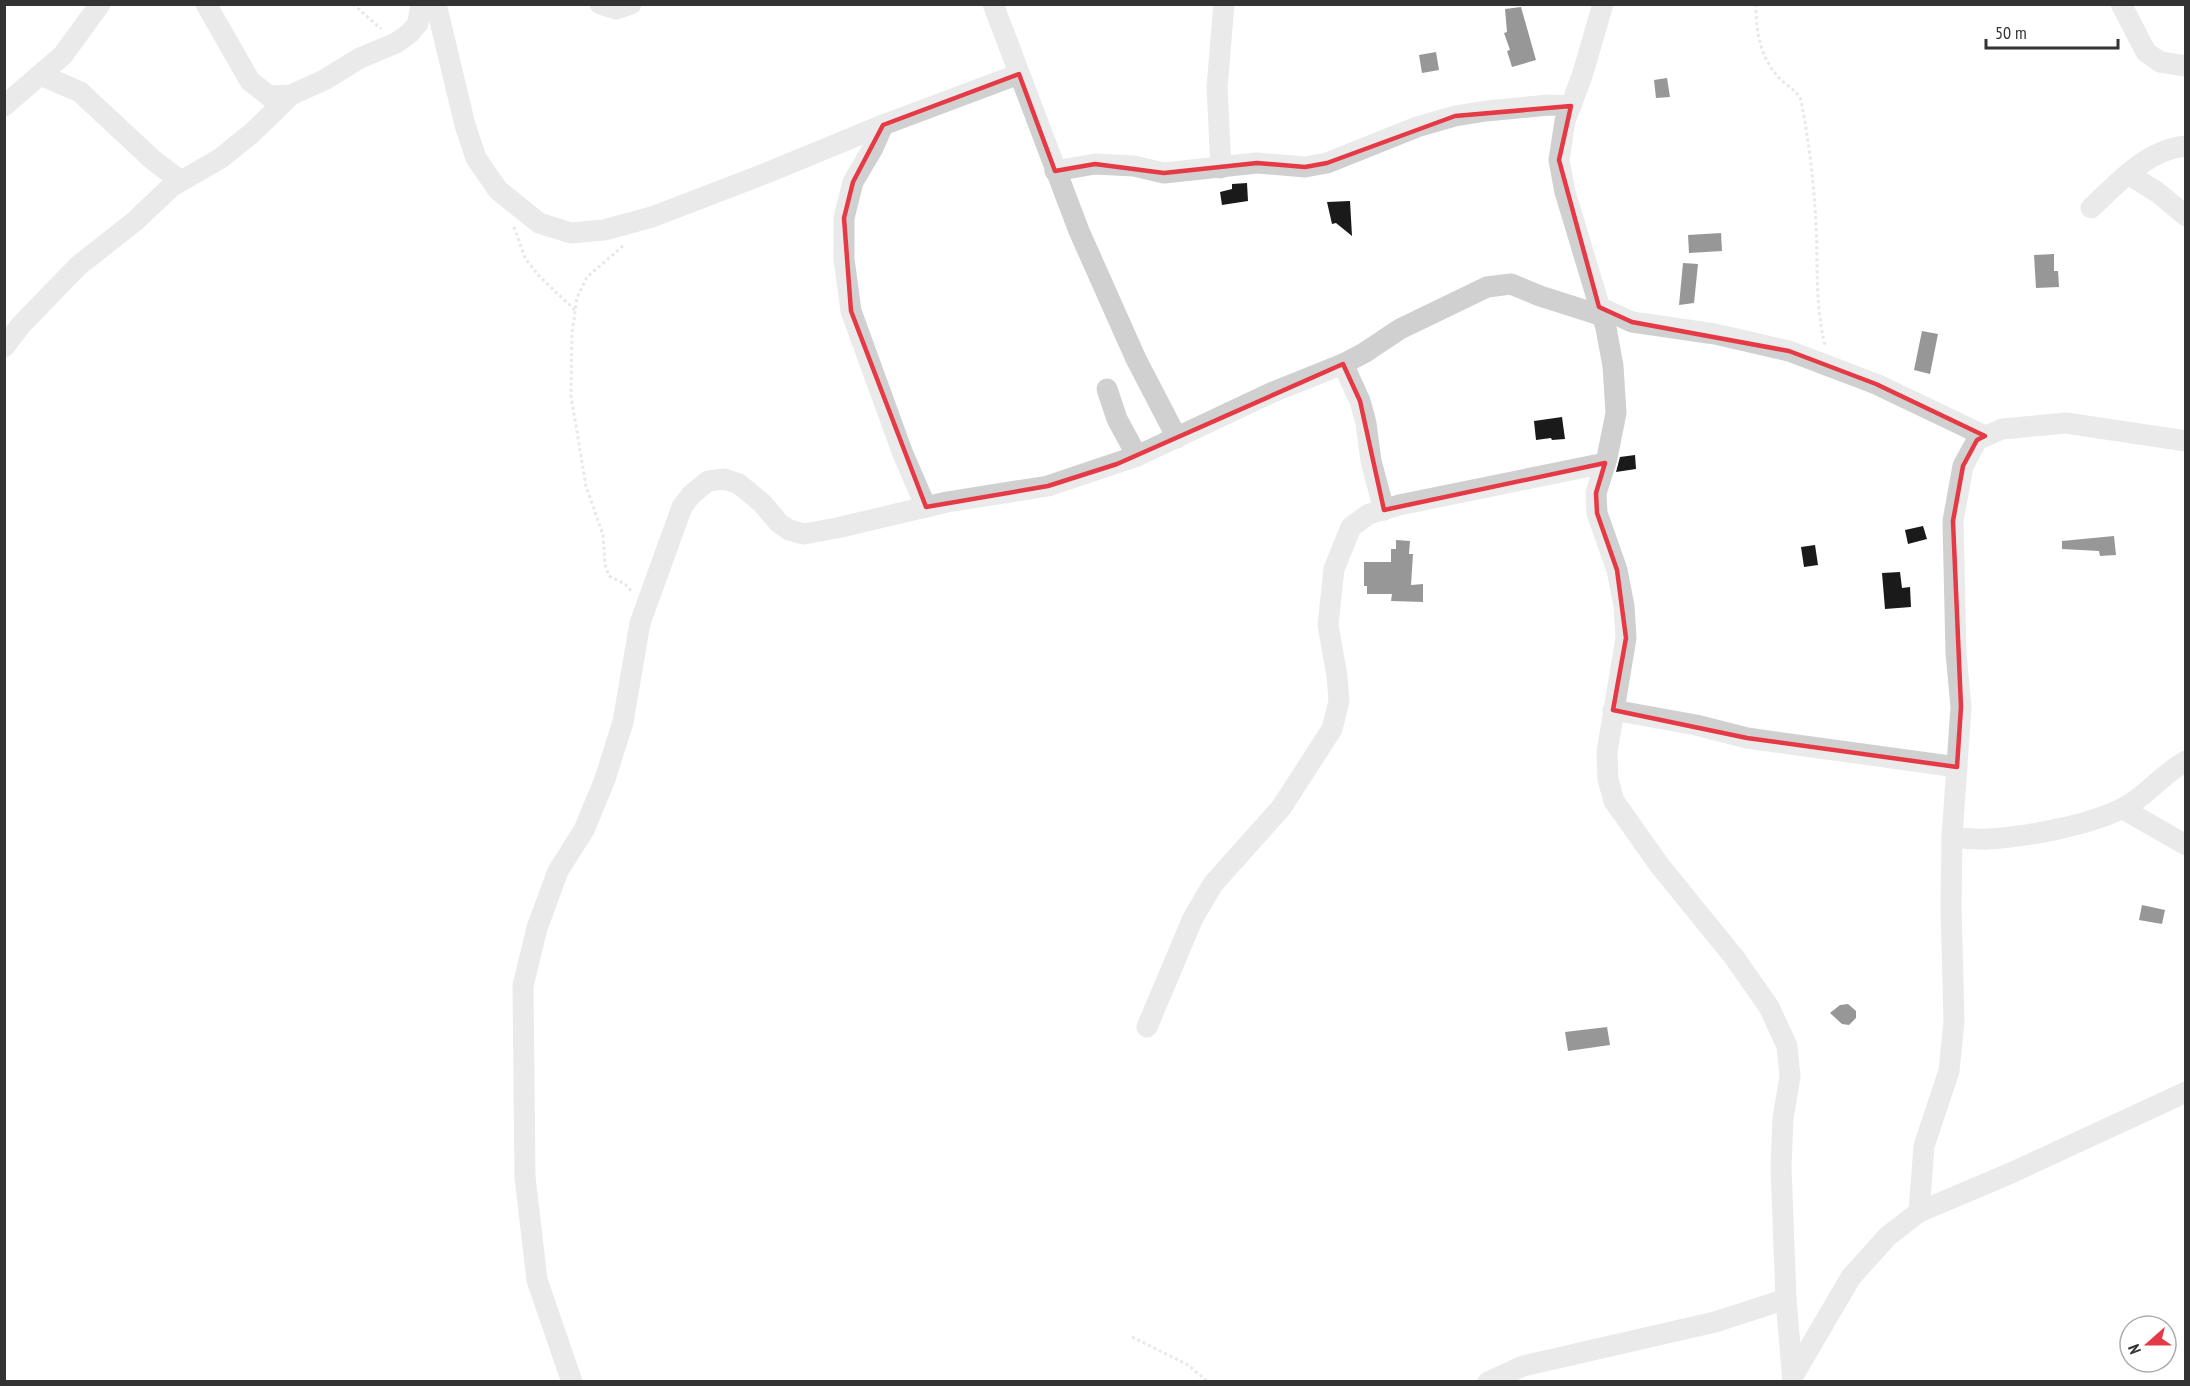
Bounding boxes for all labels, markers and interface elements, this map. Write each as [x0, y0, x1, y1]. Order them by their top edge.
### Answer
scale bar [1986, 12, 2118, 50]
text: 50 m [1995, 21, 2027, 44]
north arrow [2118, 1314, 2178, 1374]
text: N [2123, 1342, 2145, 1357]

